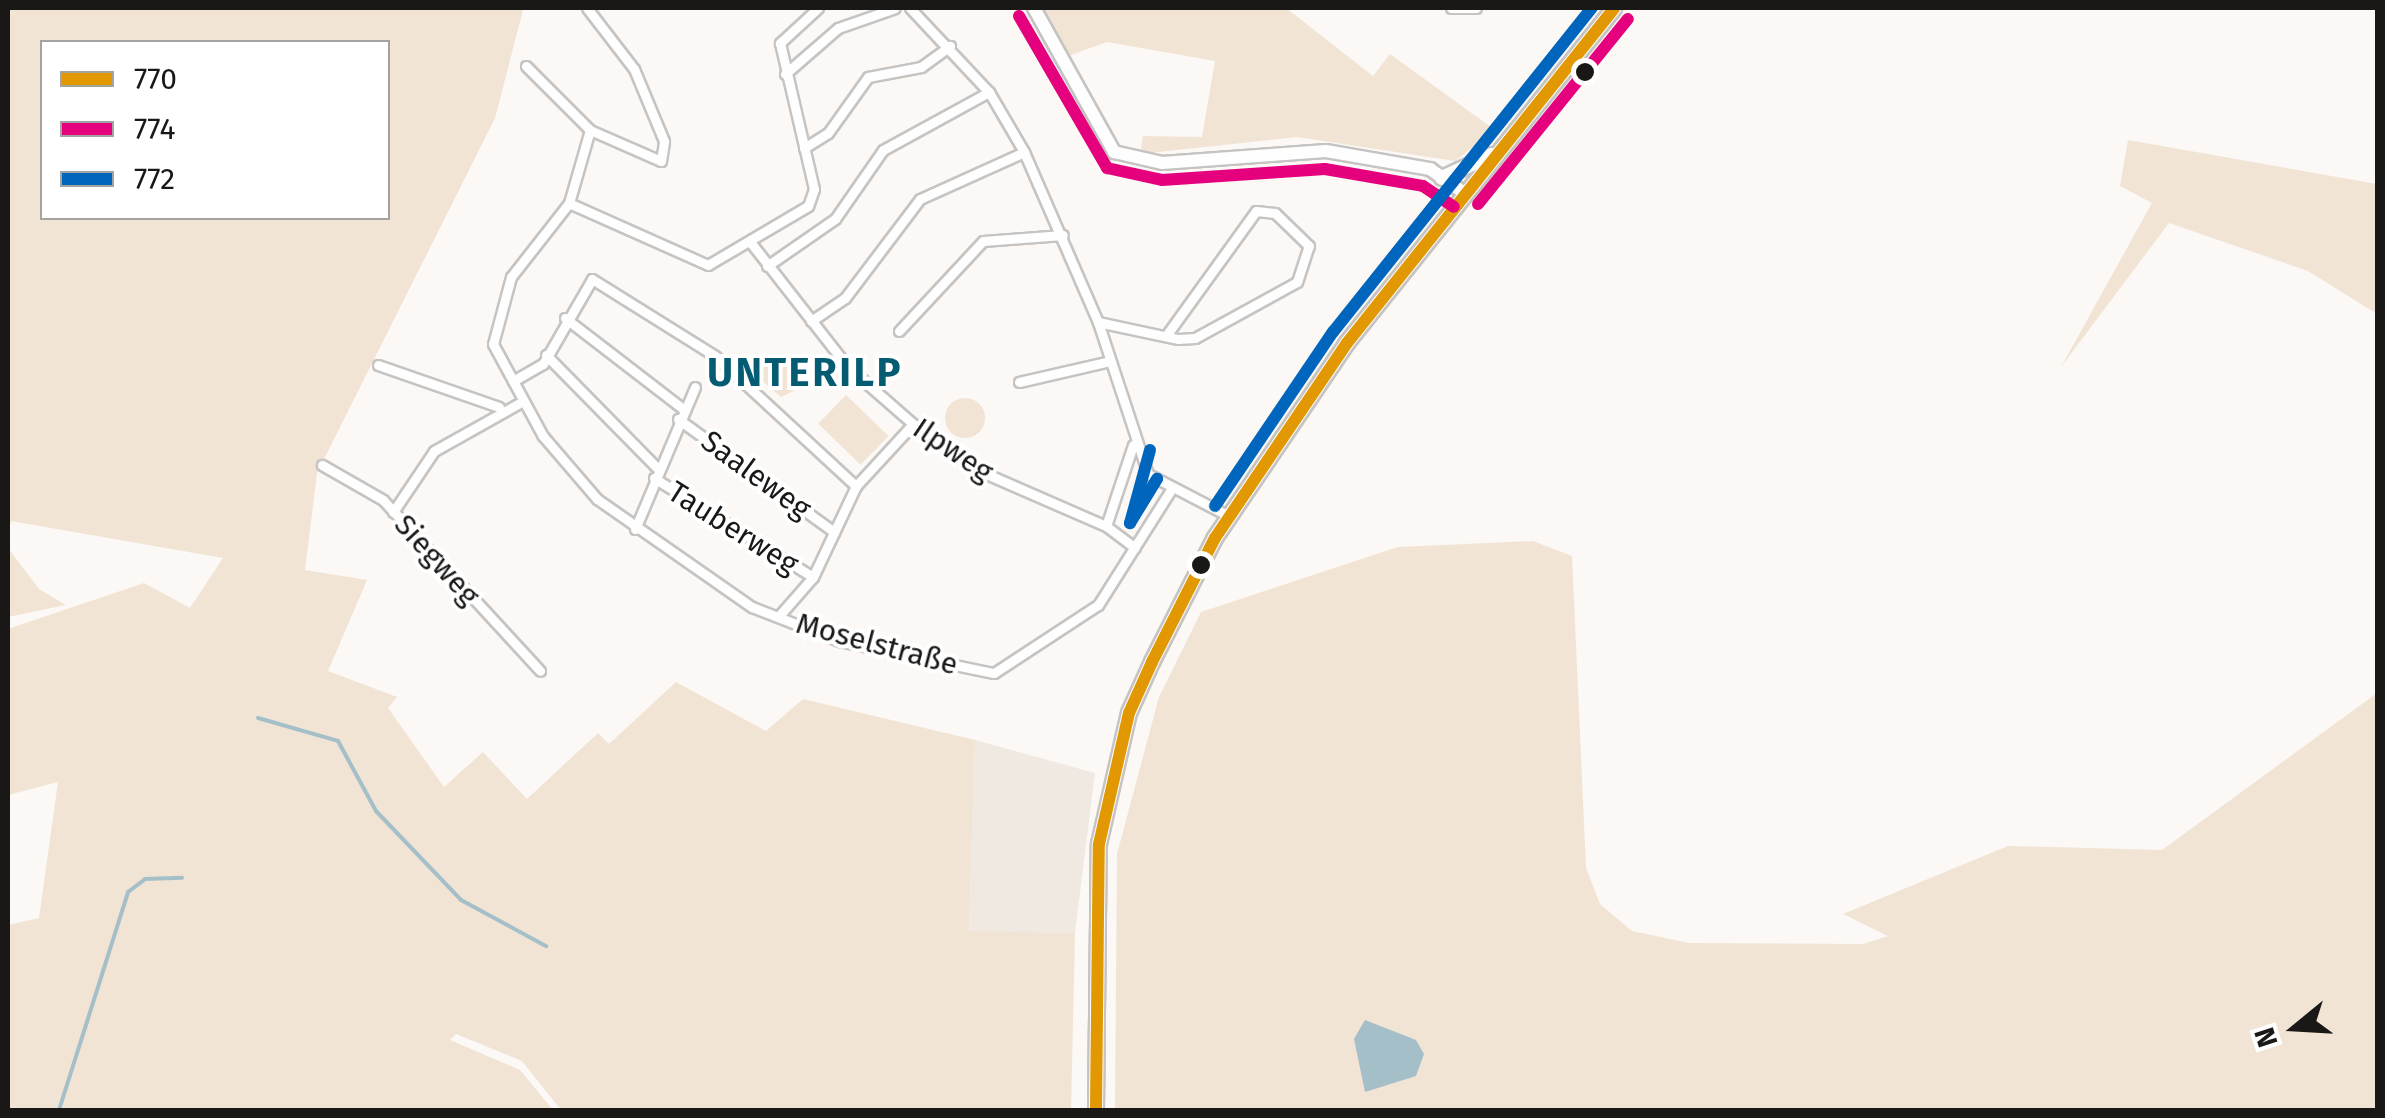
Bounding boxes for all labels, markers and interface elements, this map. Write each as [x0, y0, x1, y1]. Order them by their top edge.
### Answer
legend [40, 40, 390, 220]
text: 770 [134, 61, 177, 97]
unlabelled marker [1575, 62, 1595, 82]
text: 774 [134, 111, 175, 147]
text: 772 [134, 161, 175, 197]
district label: UNTERILP [707, 349, 903, 397]
street label: Ilpweg [906, 410, 1000, 490]
street label: Saaleweg [694, 423, 818, 527]
street label: Tauberweg [661, 474, 805, 582]
street label: Siegweg [387, 507, 487, 613]
unlabelled marker [1191, 555, 1211, 575]
street label: Moselstraße [792, 605, 962, 683]
north arrow [2245, 978, 2345, 1078]
text: N [2247, 1023, 2285, 1051]

